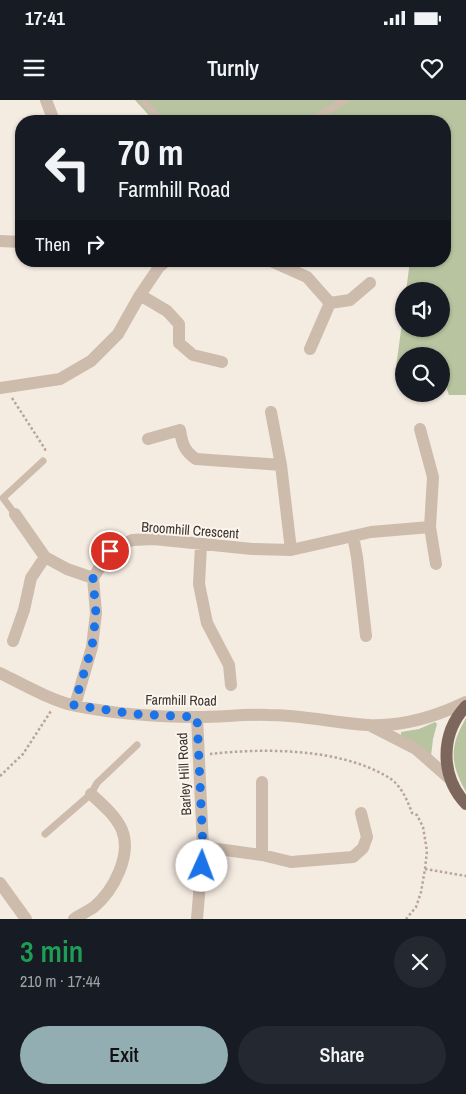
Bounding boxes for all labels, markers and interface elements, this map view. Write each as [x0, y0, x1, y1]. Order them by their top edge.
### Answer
text: 17:41 [25, 5, 65, 31]
text: Turnly [207, 53, 259, 83]
icon: menu [20, 54, 48, 82]
icon: heart [418, 54, 446, 82]
text: 70 m [118, 129, 183, 176]
icon: left [35, 135, 100, 200]
text: Farmhill Road [118, 174, 230, 204]
icon: right [81, 230, 109, 258]
text: Then [35, 231, 71, 257]
map controls [395, 282, 450, 402]
button: sound [395, 282, 450, 337]
button: search [395, 347, 450, 402]
street label: Broomhill Crescent [141, 518, 239, 542]
pin [89, 530, 131, 572]
icon: arrive [96, 537, 124, 565]
street label: Farmhill Road [145, 690, 217, 710]
street label: Barley Hill Road [173, 732, 195, 816]
position arrow [175, 839, 227, 891]
text: 3 min [20, 931, 83, 971]
button: close [394, 936, 446, 988]
text: 210 m · 17:44 [20, 970, 100, 992]
button: Exit [20, 1026, 228, 1084]
button: Share [238, 1026, 446, 1084]

